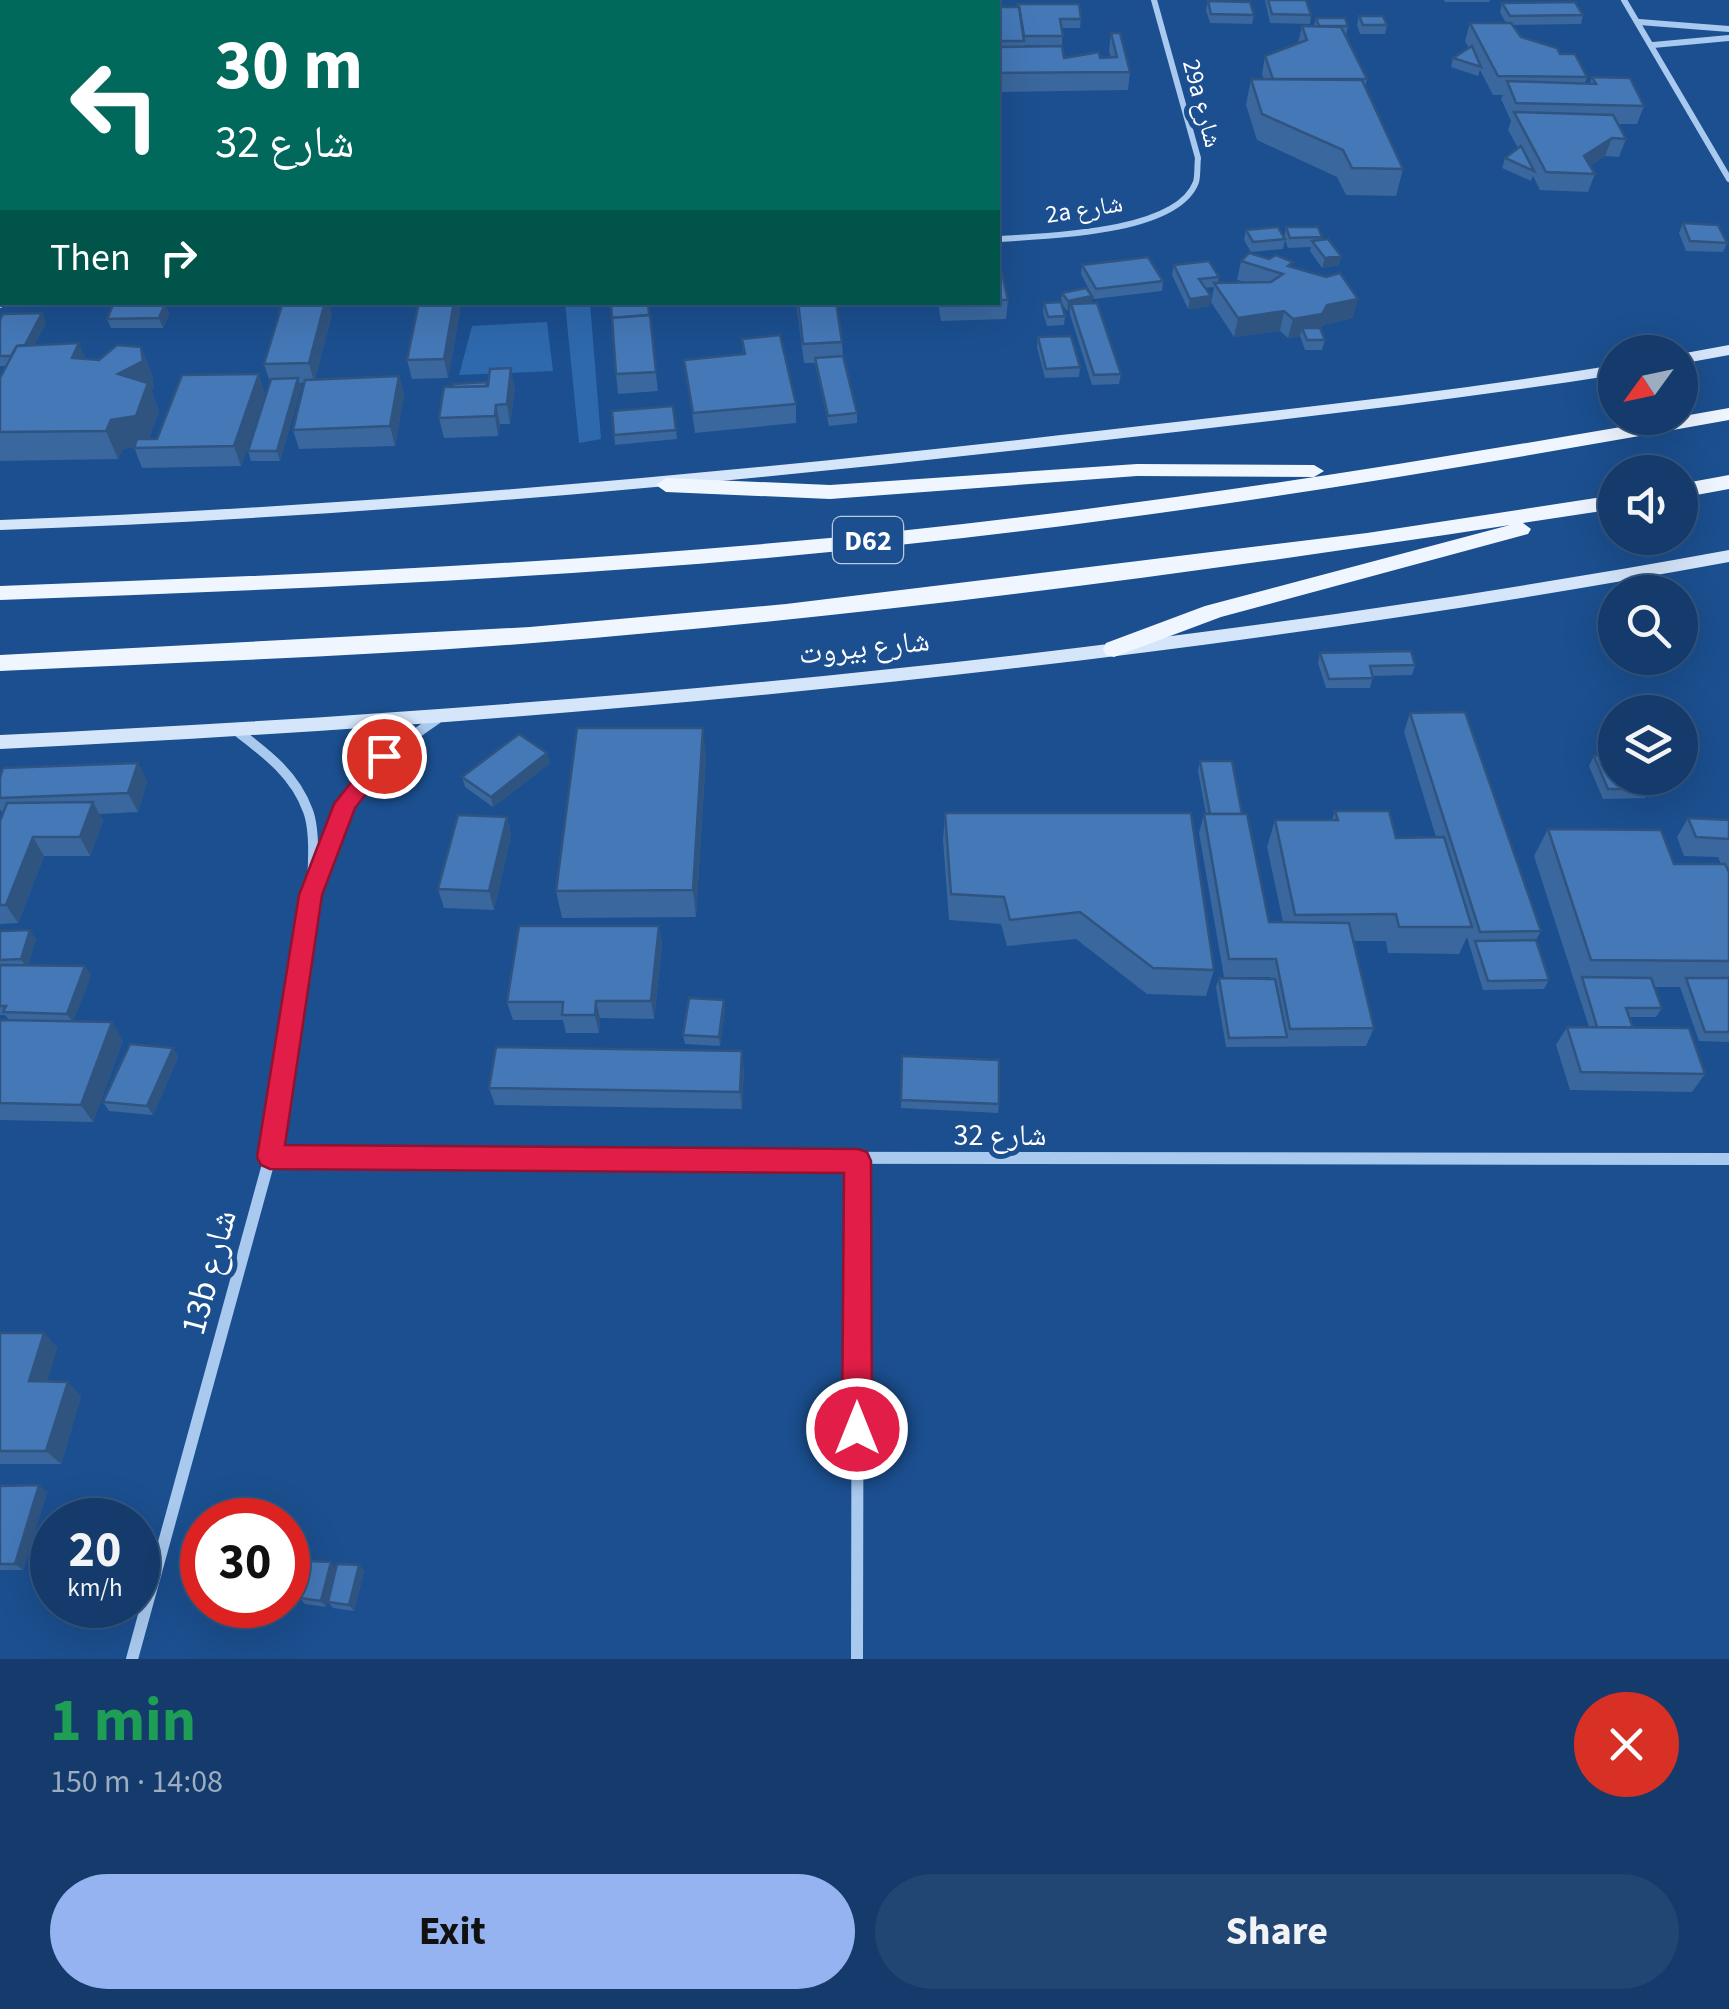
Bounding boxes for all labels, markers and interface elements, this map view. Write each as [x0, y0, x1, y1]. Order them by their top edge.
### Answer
text: 30 m [215, 16, 363, 116]
icon: left [50, 40, 180, 170]
street label: 29a شارع [1173, 55, 1231, 151]
text: شارع 32 [215, 111, 354, 175]
street label: 2a شارع [1043, 185, 1125, 233]
icon: right [151, 230, 206, 285]
text: Then [50, 231, 131, 285]
north arrow [1598, 335, 1698, 435]
map controls [1598, 335, 1698, 795]
button: sound [1598, 455, 1698, 555]
road number: D62 [833, 517, 903, 563]
button: search [1598, 575, 1698, 675]
street label: شارع بيروت [796, 619, 932, 676]
button: layers [1598, 695, 1698, 795]
pin [342, 714, 427, 799]
icon: arrive [357, 729, 412, 784]
street label: شارع 32 [954, 1114, 1046, 1157]
street label: 13b شارع [168, 1204, 250, 1340]
position arrow [805, 1377, 909, 1481]
speed limit sign: 30 [180, 1498, 310, 1628]
text: 20 [69, 1515, 121, 1586]
text: km/h [67, 1570, 123, 1606]
text: 1 min [50, 1679, 196, 1764]
button: close [1574, 1692, 1679, 1797]
text: 150 m · 14:08 [50, 1759, 223, 1805]
button: Exit [50, 1874, 855, 1989]
button: Share [875, 1874, 1679, 1989]

